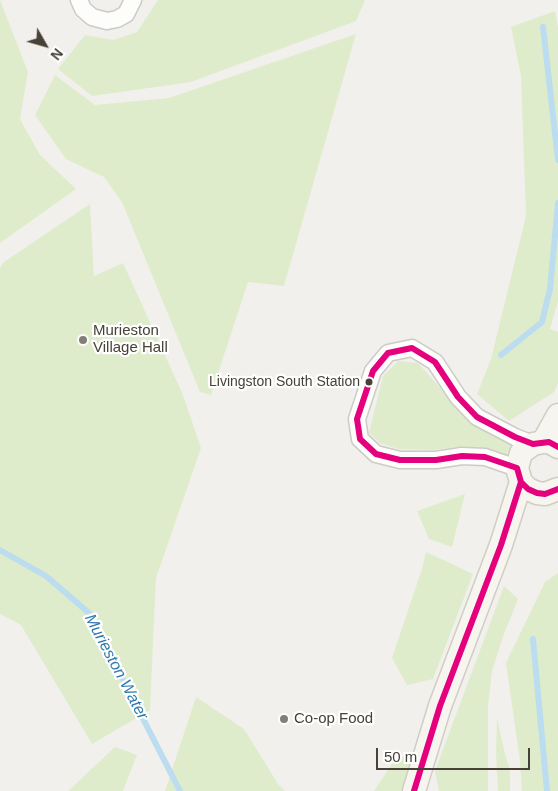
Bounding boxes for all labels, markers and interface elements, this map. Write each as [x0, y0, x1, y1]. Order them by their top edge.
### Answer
north arrow [20, 20, 70, 70]
text: N [47, 45, 66, 63]
place label: Murieston Village Hall [93, 322, 168, 357]
marker: Murieston Village Hall [77, 334, 89, 346]
place label: Livingston South Station [209, 374, 360, 390]
marker: Livingston South Station [364, 377, 374, 387]
water label: Murieston Water [80, 611, 152, 723]
place label: Co-op Food [294, 710, 373, 728]
marker: Co-op Food [278, 713, 290, 725]
scale bar [378, 738, 532, 770]
text: 50 m [384, 748, 417, 765]

